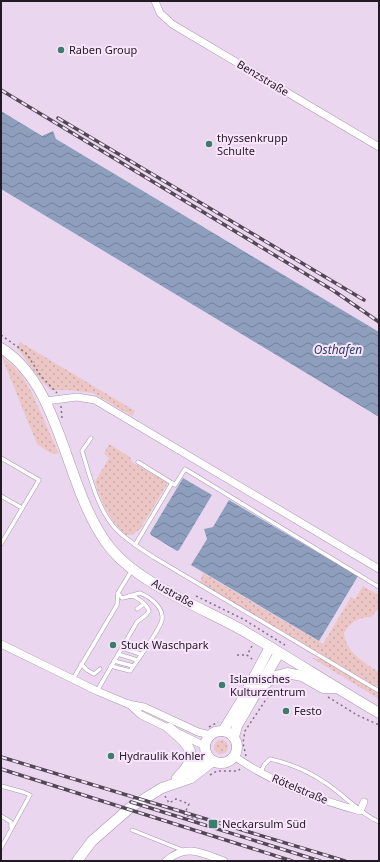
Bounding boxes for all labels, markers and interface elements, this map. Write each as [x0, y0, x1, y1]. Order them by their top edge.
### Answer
place label: Raben Group [69, 42, 137, 57]
marker: Raben Group [56, 45, 66, 55]
street label: Benzstraße [234, 56, 292, 99]
place label: thyssenkrupp Schulte [217, 130, 288, 158]
marker: thyssenkrupp Schulte [204, 139, 214, 149]
water label: Osthafen [314, 341, 362, 358]
street label: Austraße [149, 575, 197, 610]
place label: Stuck Waschpark [121, 637, 209, 652]
marker: Stuck Waschpark [108, 640, 118, 650]
place label: Islamisches Kulturzentrum [230, 671, 306, 699]
marker: Islamisches Kulturzentrum [217, 680, 227, 690]
place label: Festo [294, 703, 322, 718]
marker: Festo [281, 706, 291, 716]
place label: Hydraulik Kohler [119, 748, 206, 763]
marker: Hydraulik Kohler [106, 751, 116, 761]
street label: Rötelstraße [270, 770, 330, 807]
place label: Neckarsulm Süd [222, 816, 306, 831]
marker: Neckarsulm Süd [207, 818, 219, 830]

